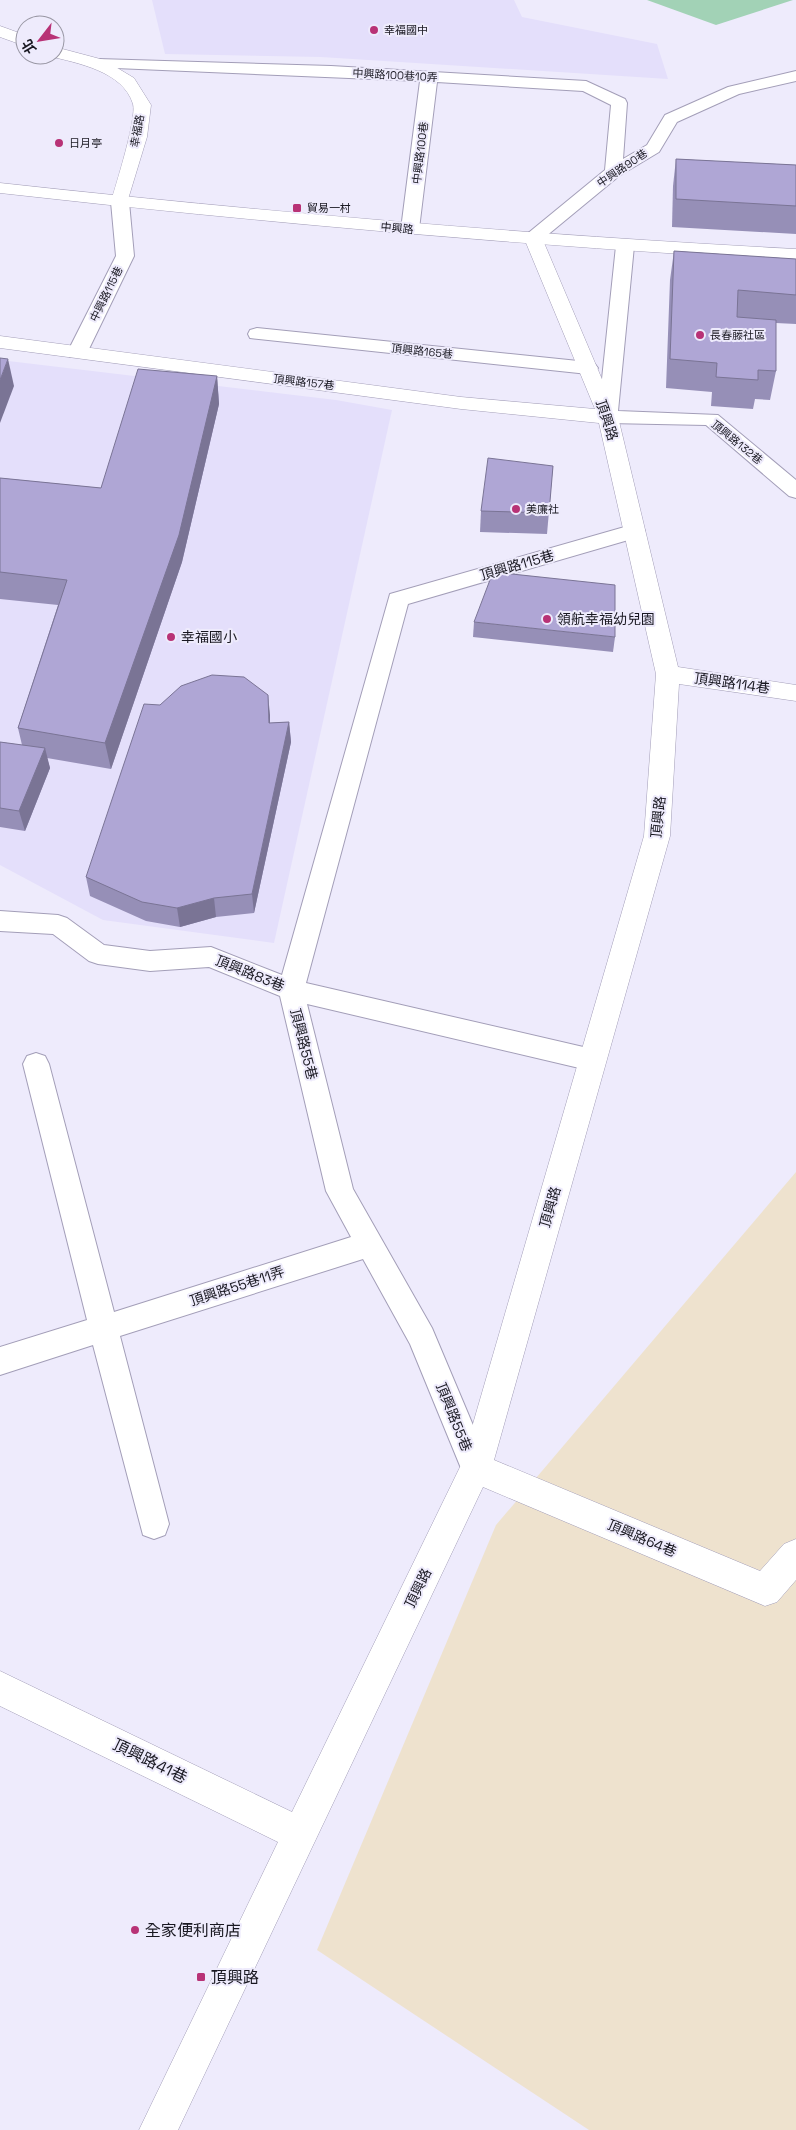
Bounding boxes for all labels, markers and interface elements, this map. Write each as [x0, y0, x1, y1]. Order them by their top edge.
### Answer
north arrow [15, 15, 65, 65]
place label: 幸福國中 [384, 23, 428, 37]
marker: 幸福國中 [368, 24, 380, 36]
text: 北 [18, 36, 40, 57]
street label: 中興路100巷10弄 [352, 66, 438, 84]
street label: 幸福路 [127, 114, 147, 148]
street label: 中興路100巷 [409, 121, 431, 185]
place label: 日月亭 [69, 136, 102, 150]
marker: 日月亭 [53, 137, 65, 149]
street label: 中興路90巷 [594, 146, 650, 190]
place label: 貿易一村 [307, 201, 351, 215]
marker: 貿易一村 [291, 202, 303, 214]
street label: 中興路 [380, 220, 414, 236]
street label: 中興路115巷 [87, 264, 125, 324]
place label: 長春藤社區 [710, 328, 765, 342]
marker: 長春藤社區 [694, 329, 706, 341]
street label: 頂興路165巷 [390, 341, 454, 361]
street label: 頂興路157巷 [273, 371, 335, 393]
street label: 頂興路 [592, 397, 622, 443]
street label: 頂興路132巷 [709, 417, 765, 467]
place label: 美廉社 [526, 502, 559, 516]
marker: 美廉社 [510, 503, 522, 515]
street label: 頂興路115巷 [478, 546, 556, 584]
place label: 領航幸福幼兒園 [557, 610, 655, 628]
marker: 領航幸福幼兒園 [541, 613, 553, 625]
place label: 幸福國小 [181, 628, 237, 646]
marker: 幸福國小 [165, 631, 177, 643]
street label: 頂興路114巷 [693, 669, 771, 697]
street label: 頂興路 [647, 795, 669, 839]
street label: 頂興路83巷 [213, 951, 287, 995]
street label: 頂興路55巷 [286, 1007, 322, 1081]
street label: 頂興路 [536, 1184, 564, 1230]
street label: 頂興路55巷11弄 [187, 1262, 287, 1310]
street label: 頂興路55巷 [432, 1380, 476, 1454]
street label: 頂興路64巷 [605, 1515, 679, 1561]
street label: 頂興路 [401, 1565, 435, 1611]
street label: 頂興路41巷 [109, 1734, 191, 1788]
place label: 全家便利商店 [145, 1920, 241, 1941]
marker: 全家便利商店 [129, 1924, 141, 1936]
place label: 頂興路 [211, 1967, 259, 1988]
marker: 頂興路 [195, 1971, 207, 1983]

